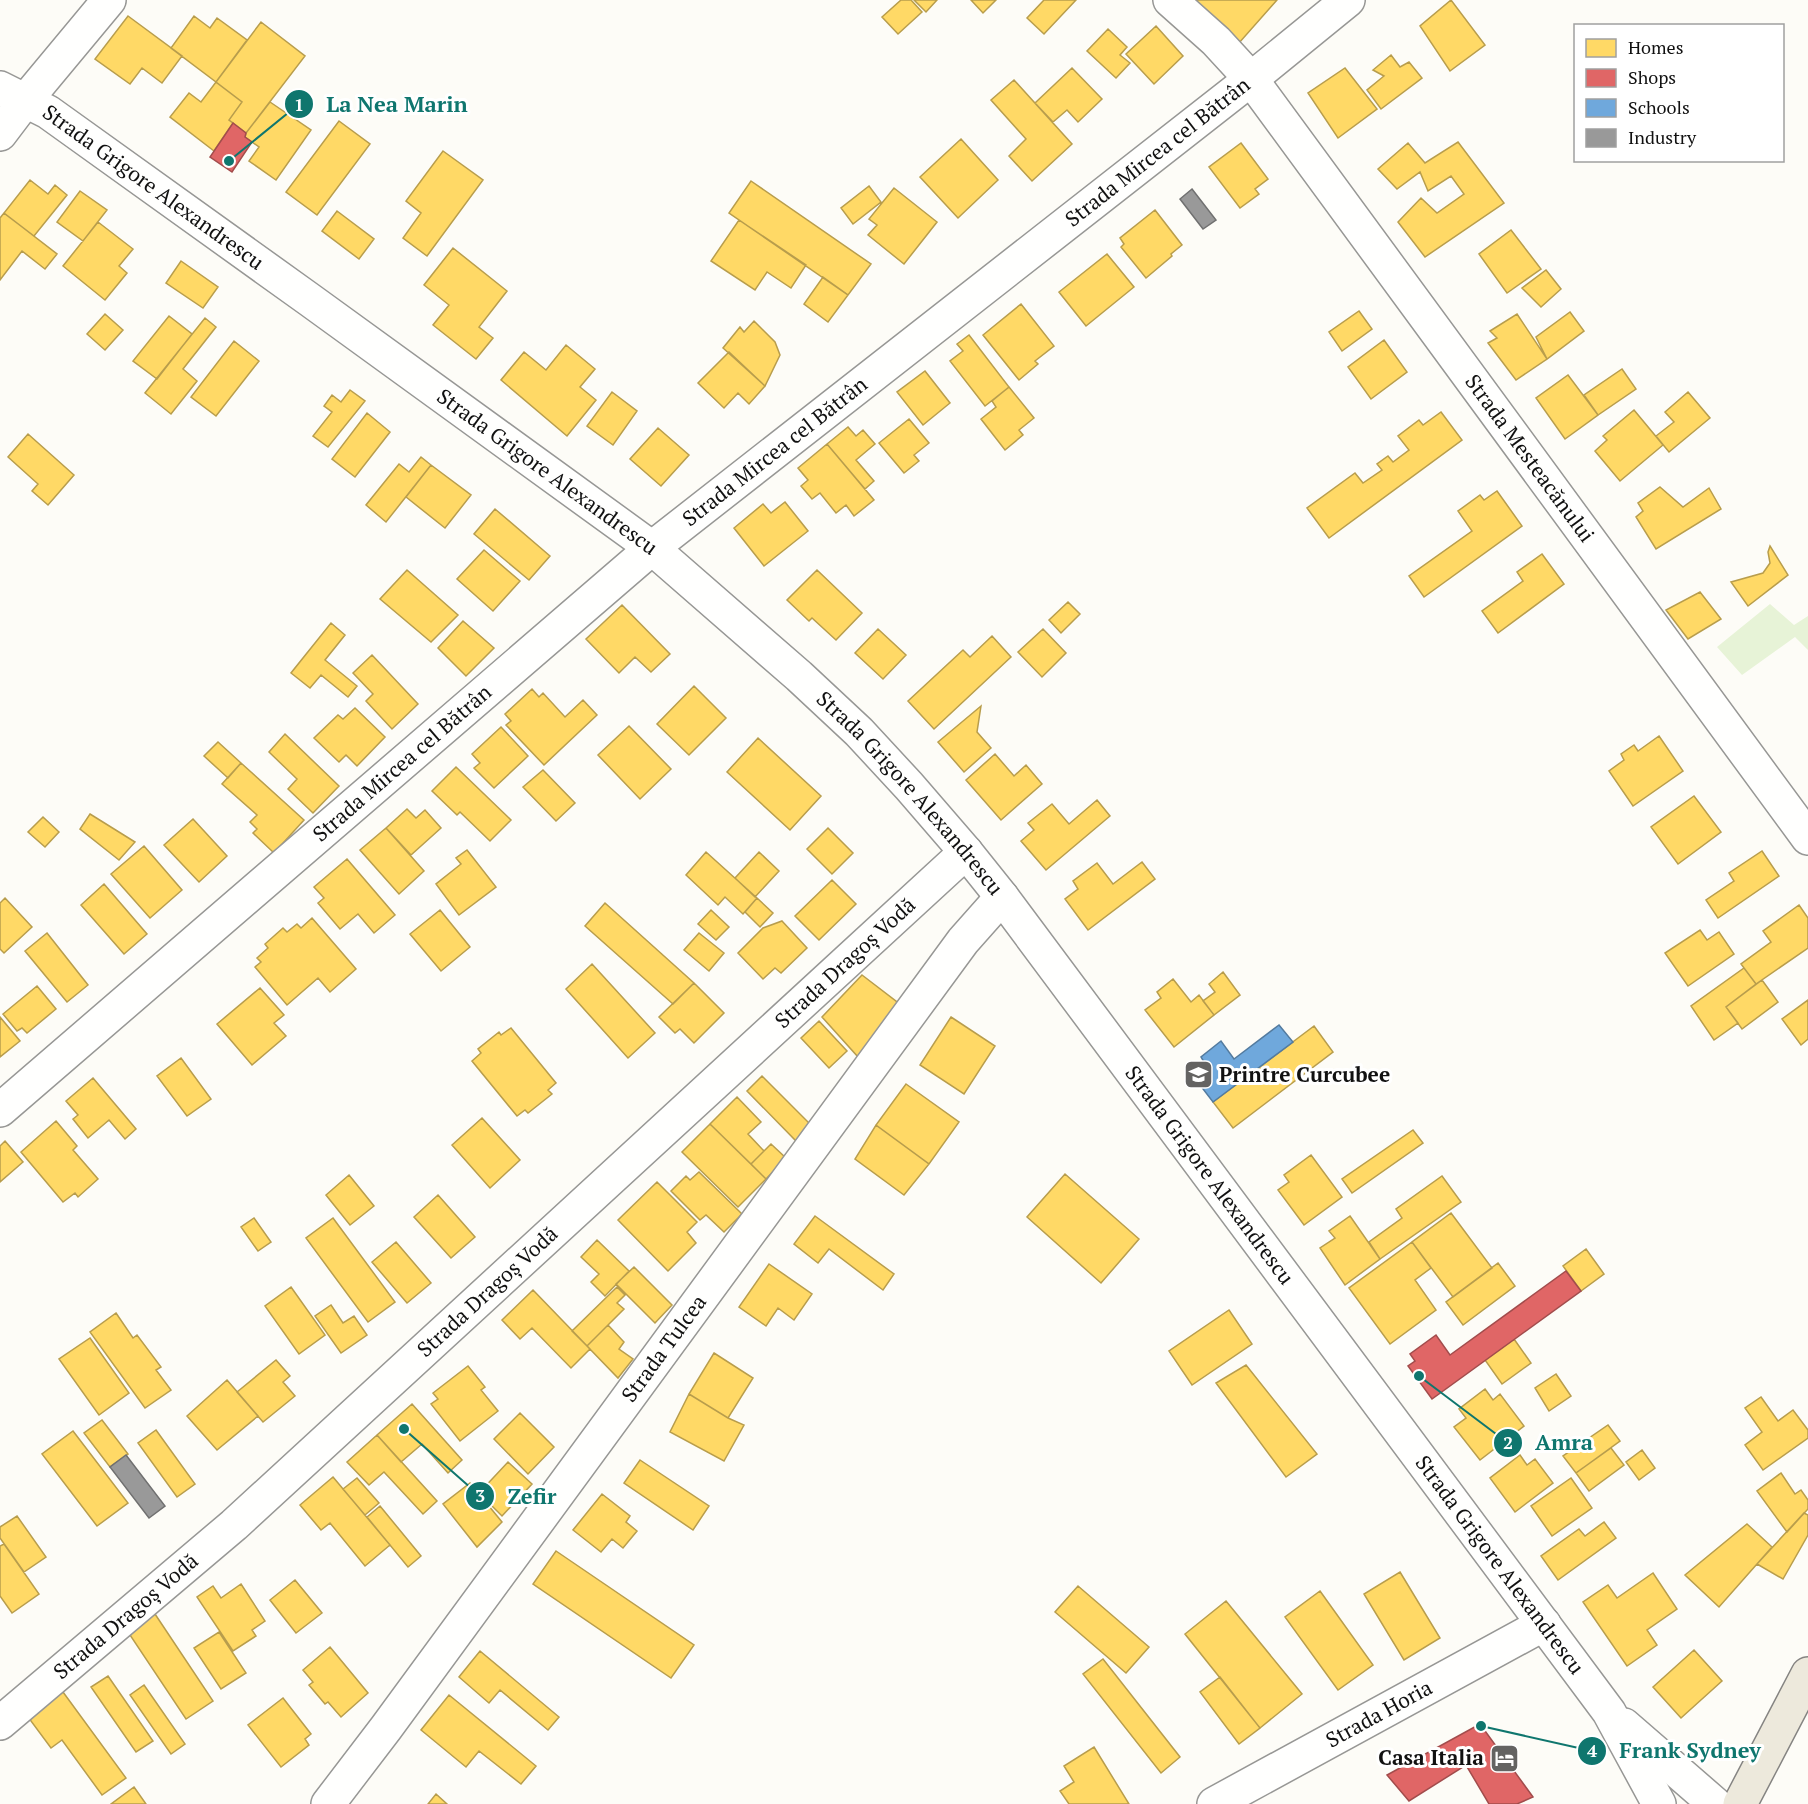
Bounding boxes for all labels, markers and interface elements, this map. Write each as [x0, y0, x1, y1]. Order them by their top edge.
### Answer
legend [1574, 24, 1784, 162]
text: Homes [1628, 35, 1683, 59]
text: Shops [1628, 65, 1676, 89]
street label: Strada Mircea cel Bătrân [1059, 70, 1256, 232]
callout: La Nea Marin [284, 84, 479, 124]
text: La Nea Marin [326, 89, 468, 118]
text: 1 [294, 92, 304, 116]
text: Schools [1628, 95, 1690, 119]
street label: Strada Grigore Alexandrescu [37, 98, 270, 276]
text: Industry [1628, 125, 1697, 149]
street label: Strada Mesteacănului [1459, 368, 1601, 547]
street label: Strada Mircea cel Bătrân [676, 369, 873, 532]
street label: Strada Grigore Alexandrescu [432, 382, 664, 561]
street label: Strada Mircea cel Bătrân [306, 677, 497, 847]
street label: Strada Grigore Alexandrescu [811, 684, 1010, 900]
street label: Strada Dragoș Vodă [768, 890, 921, 1034]
school or university icon: Printre Curcubee [1182, 1059, 1214, 1091]
street label: Strada Grigore Alexandrescu [1119, 1060, 1301, 1290]
place label: Printre Curcubee [1219, 1060, 1390, 1088]
street label: Strada Dragoș Vodă [411, 1219, 563, 1363]
street label: Strada Tulcea [615, 1288, 712, 1407]
callout: Amra [1493, 1423, 1606, 1463]
text: Amra [1535, 1427, 1593, 1456]
text: 2 [1503, 1430, 1513, 1454]
street label: Strada Grigore Alexandrescu [1410, 1449, 1591, 1680]
callout: Zefir [465, 1476, 568, 1516]
text: Zefir [507, 1481, 557, 1510]
text: 3 [475, 1483, 485, 1507]
street label: Strada Dragoș Vodă [47, 1546, 204, 1685]
street label: Strada Horia [1320, 1673, 1437, 1753]
callout: Frank Sydney [1577, 1731, 1772, 1771]
text: Frank Sydney [1619, 1735, 1761, 1764]
text: 4 [1587, 1738, 1598, 1762]
hotel icon: Casa Italia [1489, 1742, 1521, 1774]
place label: Casa Italia [1378, 1743, 1484, 1771]

